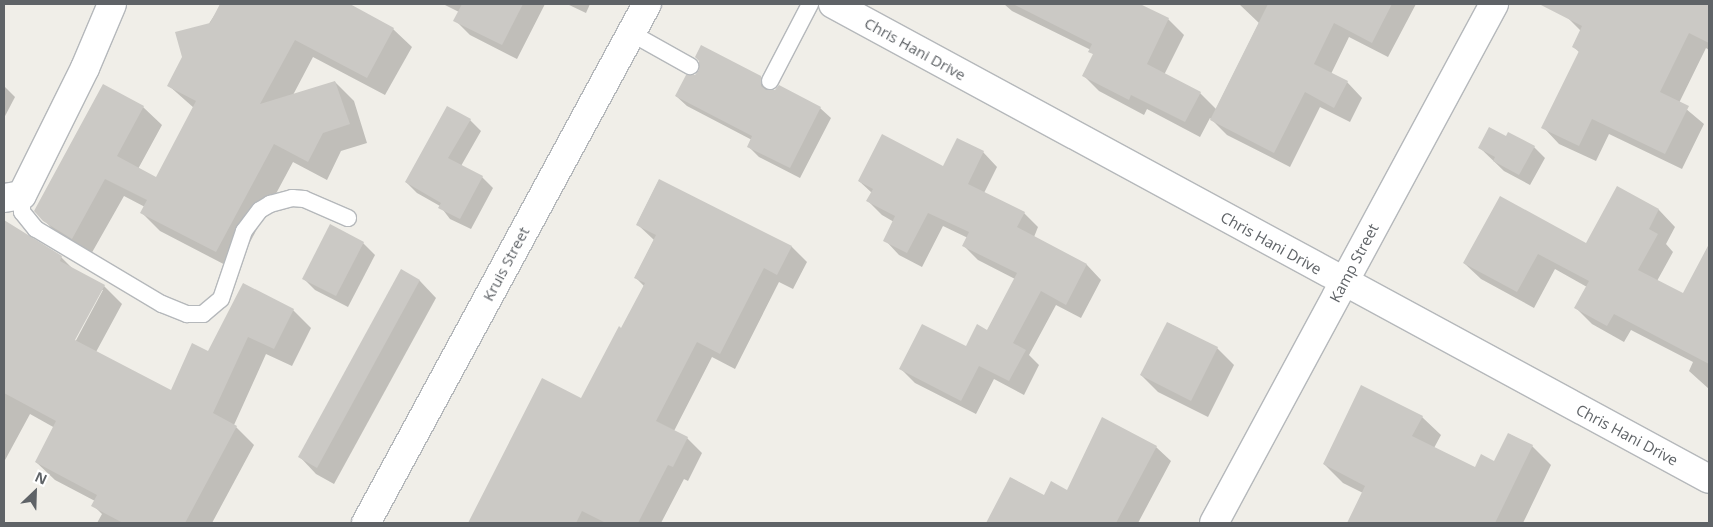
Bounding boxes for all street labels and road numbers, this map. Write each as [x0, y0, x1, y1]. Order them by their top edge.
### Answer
street label: Chris Hani Drive [861, 14, 969, 84]
street label: Chris Hani Drive [1217, 208, 1325, 278]
street label: Kamp Street [1326, 221, 1382, 305]
street label: Kruis Street [479, 224, 533, 304]
street label: Chris Hani Drive [1573, 401, 1681, 469]

